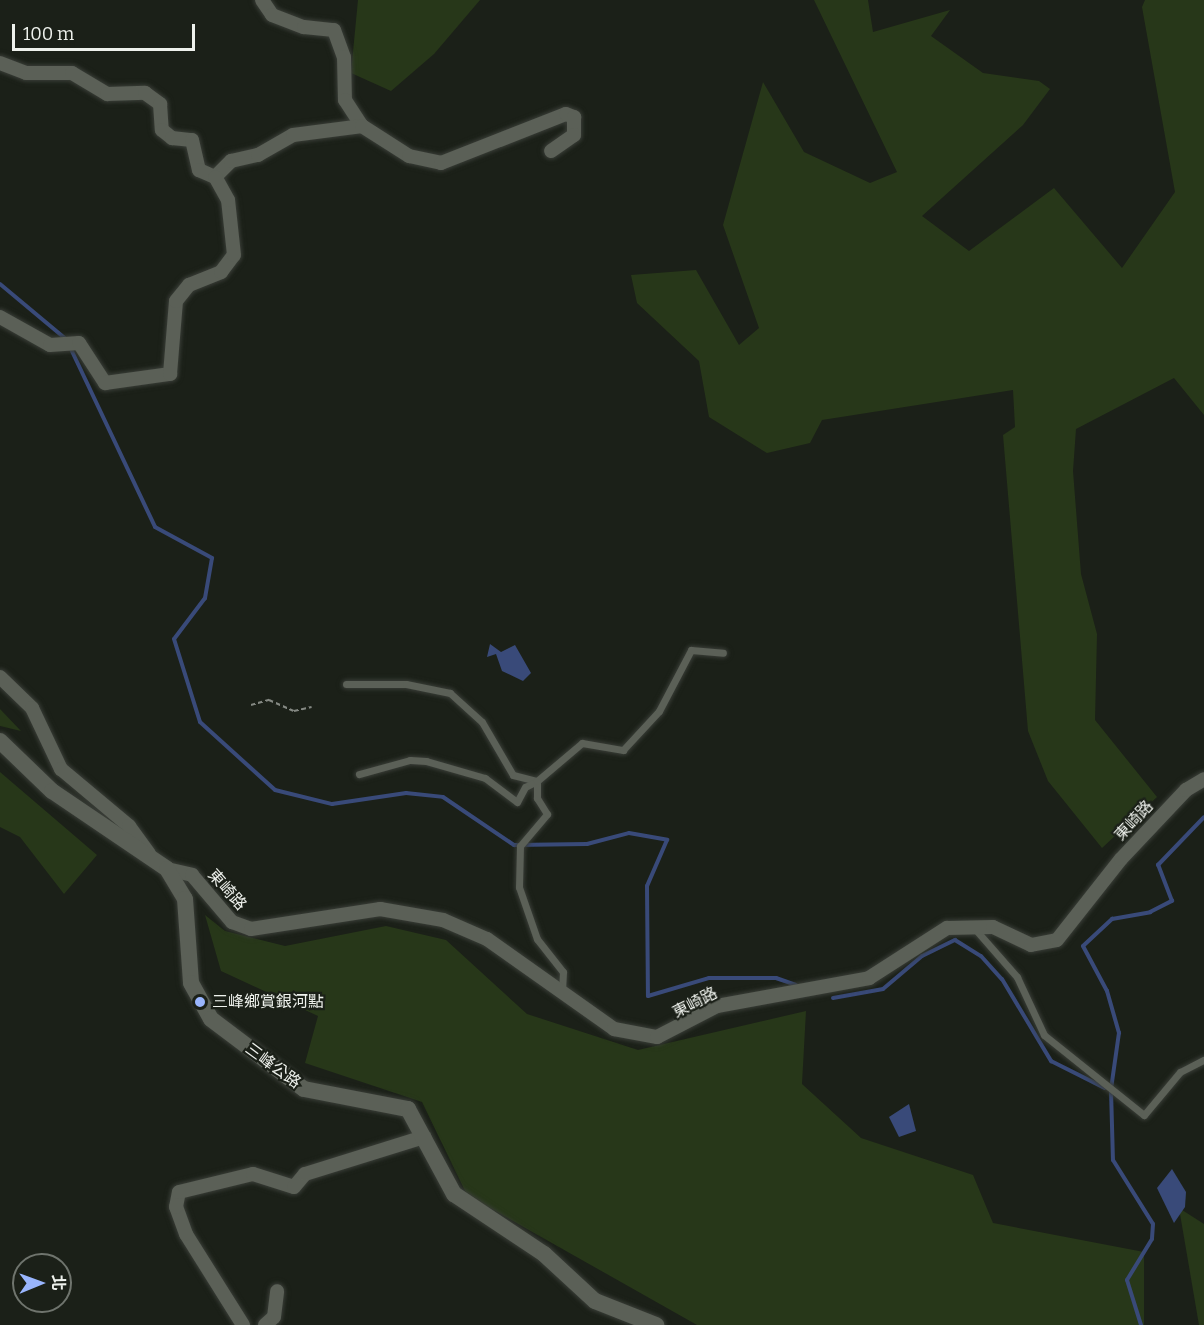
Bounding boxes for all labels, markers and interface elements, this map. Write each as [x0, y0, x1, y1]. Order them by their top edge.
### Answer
scale bar [15, 12, 198, 50]
text: 100 m [23, 23, 74, 45]
street label: 東崎路 [1111, 797, 1157, 845]
street label: 東崎路 [204, 866, 250, 914]
street label: 東崎路 [669, 984, 721, 1022]
place label: 三峰鄉賞銀河點 [212, 992, 324, 1012]
marker: 三峰鄉賞銀河點 [193, 995, 207, 1009]
street label: 三峰公路 [241, 1039, 305, 1093]
north arrow [12, 1253, 72, 1313]
text: 北 [49, 1275, 68, 1291]

